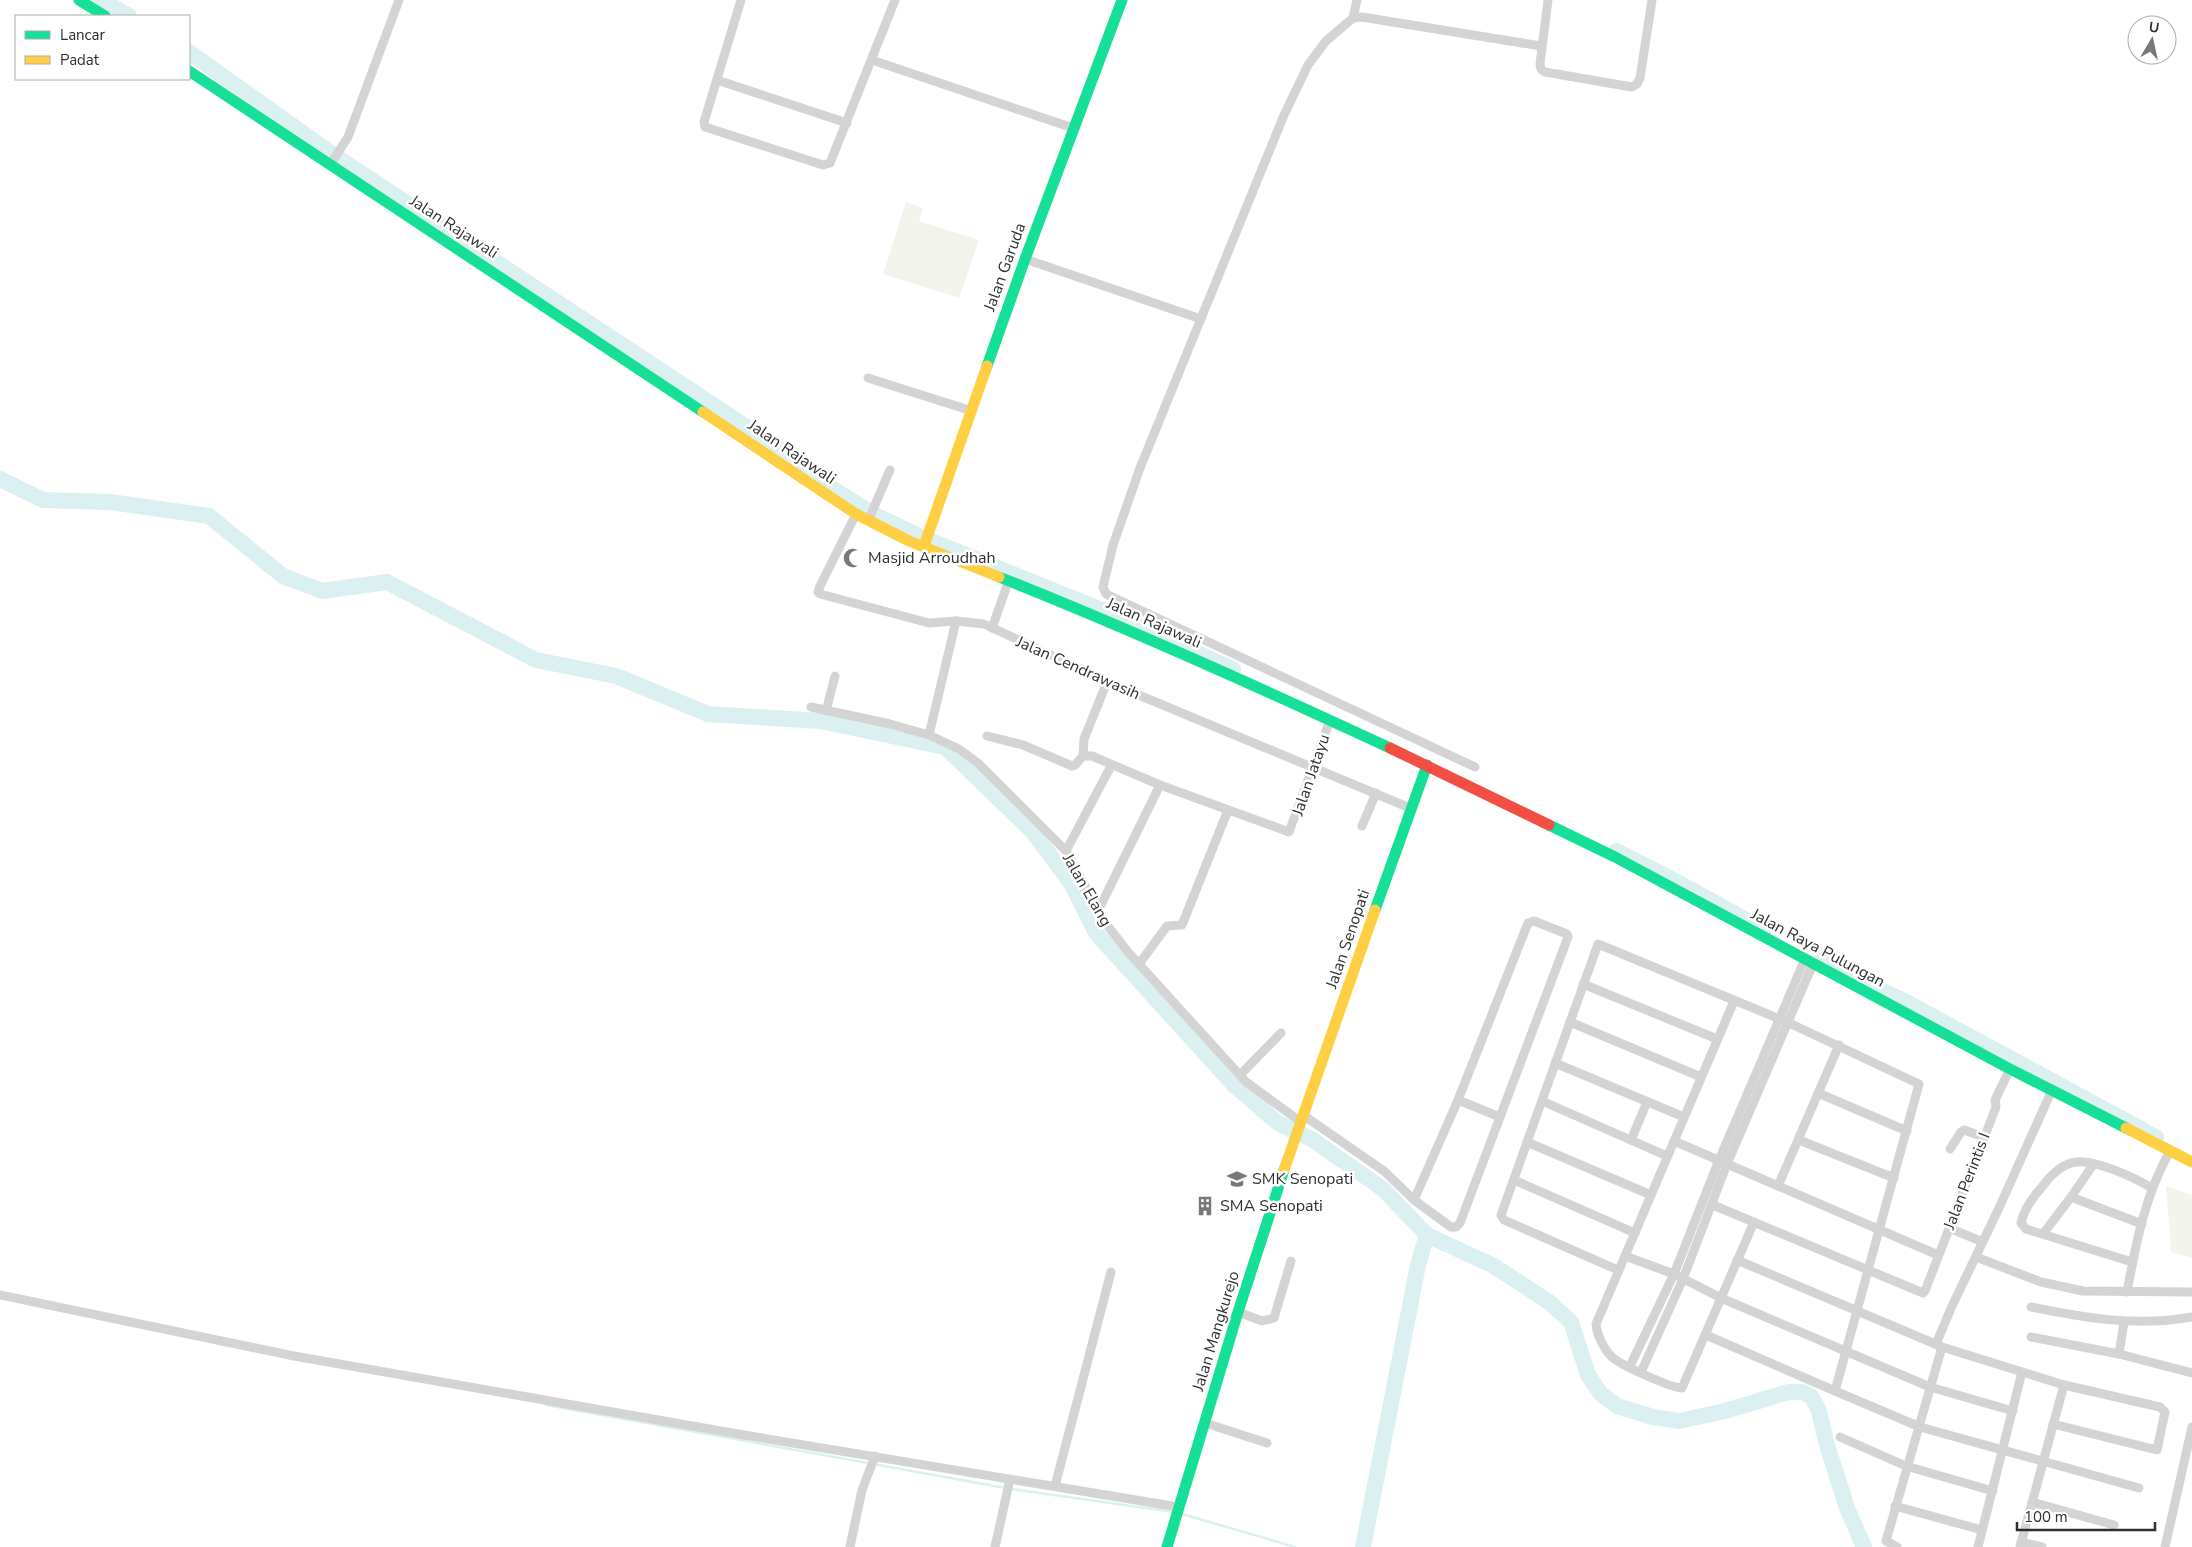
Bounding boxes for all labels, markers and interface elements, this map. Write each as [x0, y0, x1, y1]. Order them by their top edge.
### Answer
legend [15, 15, 190, 80]
north arrow [2127, 15, 2177, 65]
text: U [2147, 17, 2161, 38]
text: Lancar [60, 25, 105, 45]
text: Padat [60, 50, 100, 70]
street label: Jalan Rajawali [405, 190, 503, 264]
street label: Jalan Garuda [978, 220, 1031, 315]
street label: Jalan Rajawali [743, 414, 840, 490]
mosque icon: Masjid Arroudhah [842, 547, 864, 569]
place label: Masjid Arroudhah [868, 547, 996, 569]
street label: Jalan Rajawali [1102, 592, 1205, 654]
street label: Jalan Cendrawasih [1012, 630, 1143, 705]
street label: Jalan Jatayu [1286, 731, 1335, 820]
street label: Jalan Elang [1057, 849, 1117, 931]
street label: Jalan Senopati [1320, 886, 1375, 992]
street label: Jalan Raya Pulungan [1746, 903, 1889, 993]
street label: Jalan Perintis I [1938, 1129, 1996, 1234]
school or university icon: SMK Senopati [1226, 1168, 1248, 1190]
place label: SMK Senopati [1252, 1168, 1353, 1190]
building icon: SMA Senopati [1194, 1195, 1216, 1217]
place label: SMA Senopati [1220, 1195, 1323, 1217]
street label: Jalan Mangkurejo [1187, 1268, 1245, 1395]
scale bar [2017, 1500, 2154, 1532]
text: 100 m [2024, 1507, 2068, 1527]

